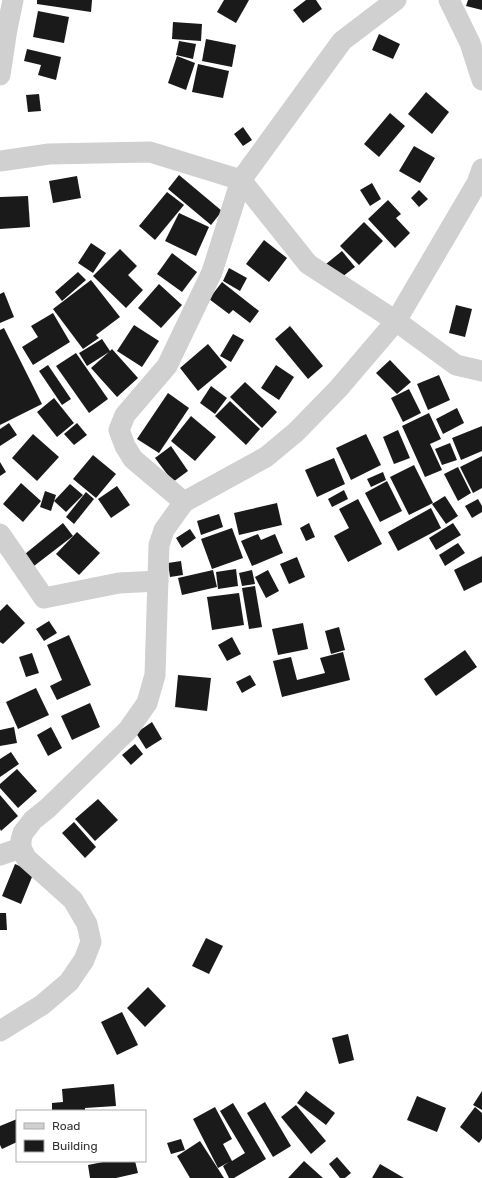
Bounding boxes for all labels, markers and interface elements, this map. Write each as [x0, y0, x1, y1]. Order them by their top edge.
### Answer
legend [16, 1110, 146, 1162]
text: Road [52, 1119, 80, 1133]
text: Building [52, 1139, 98, 1153]

